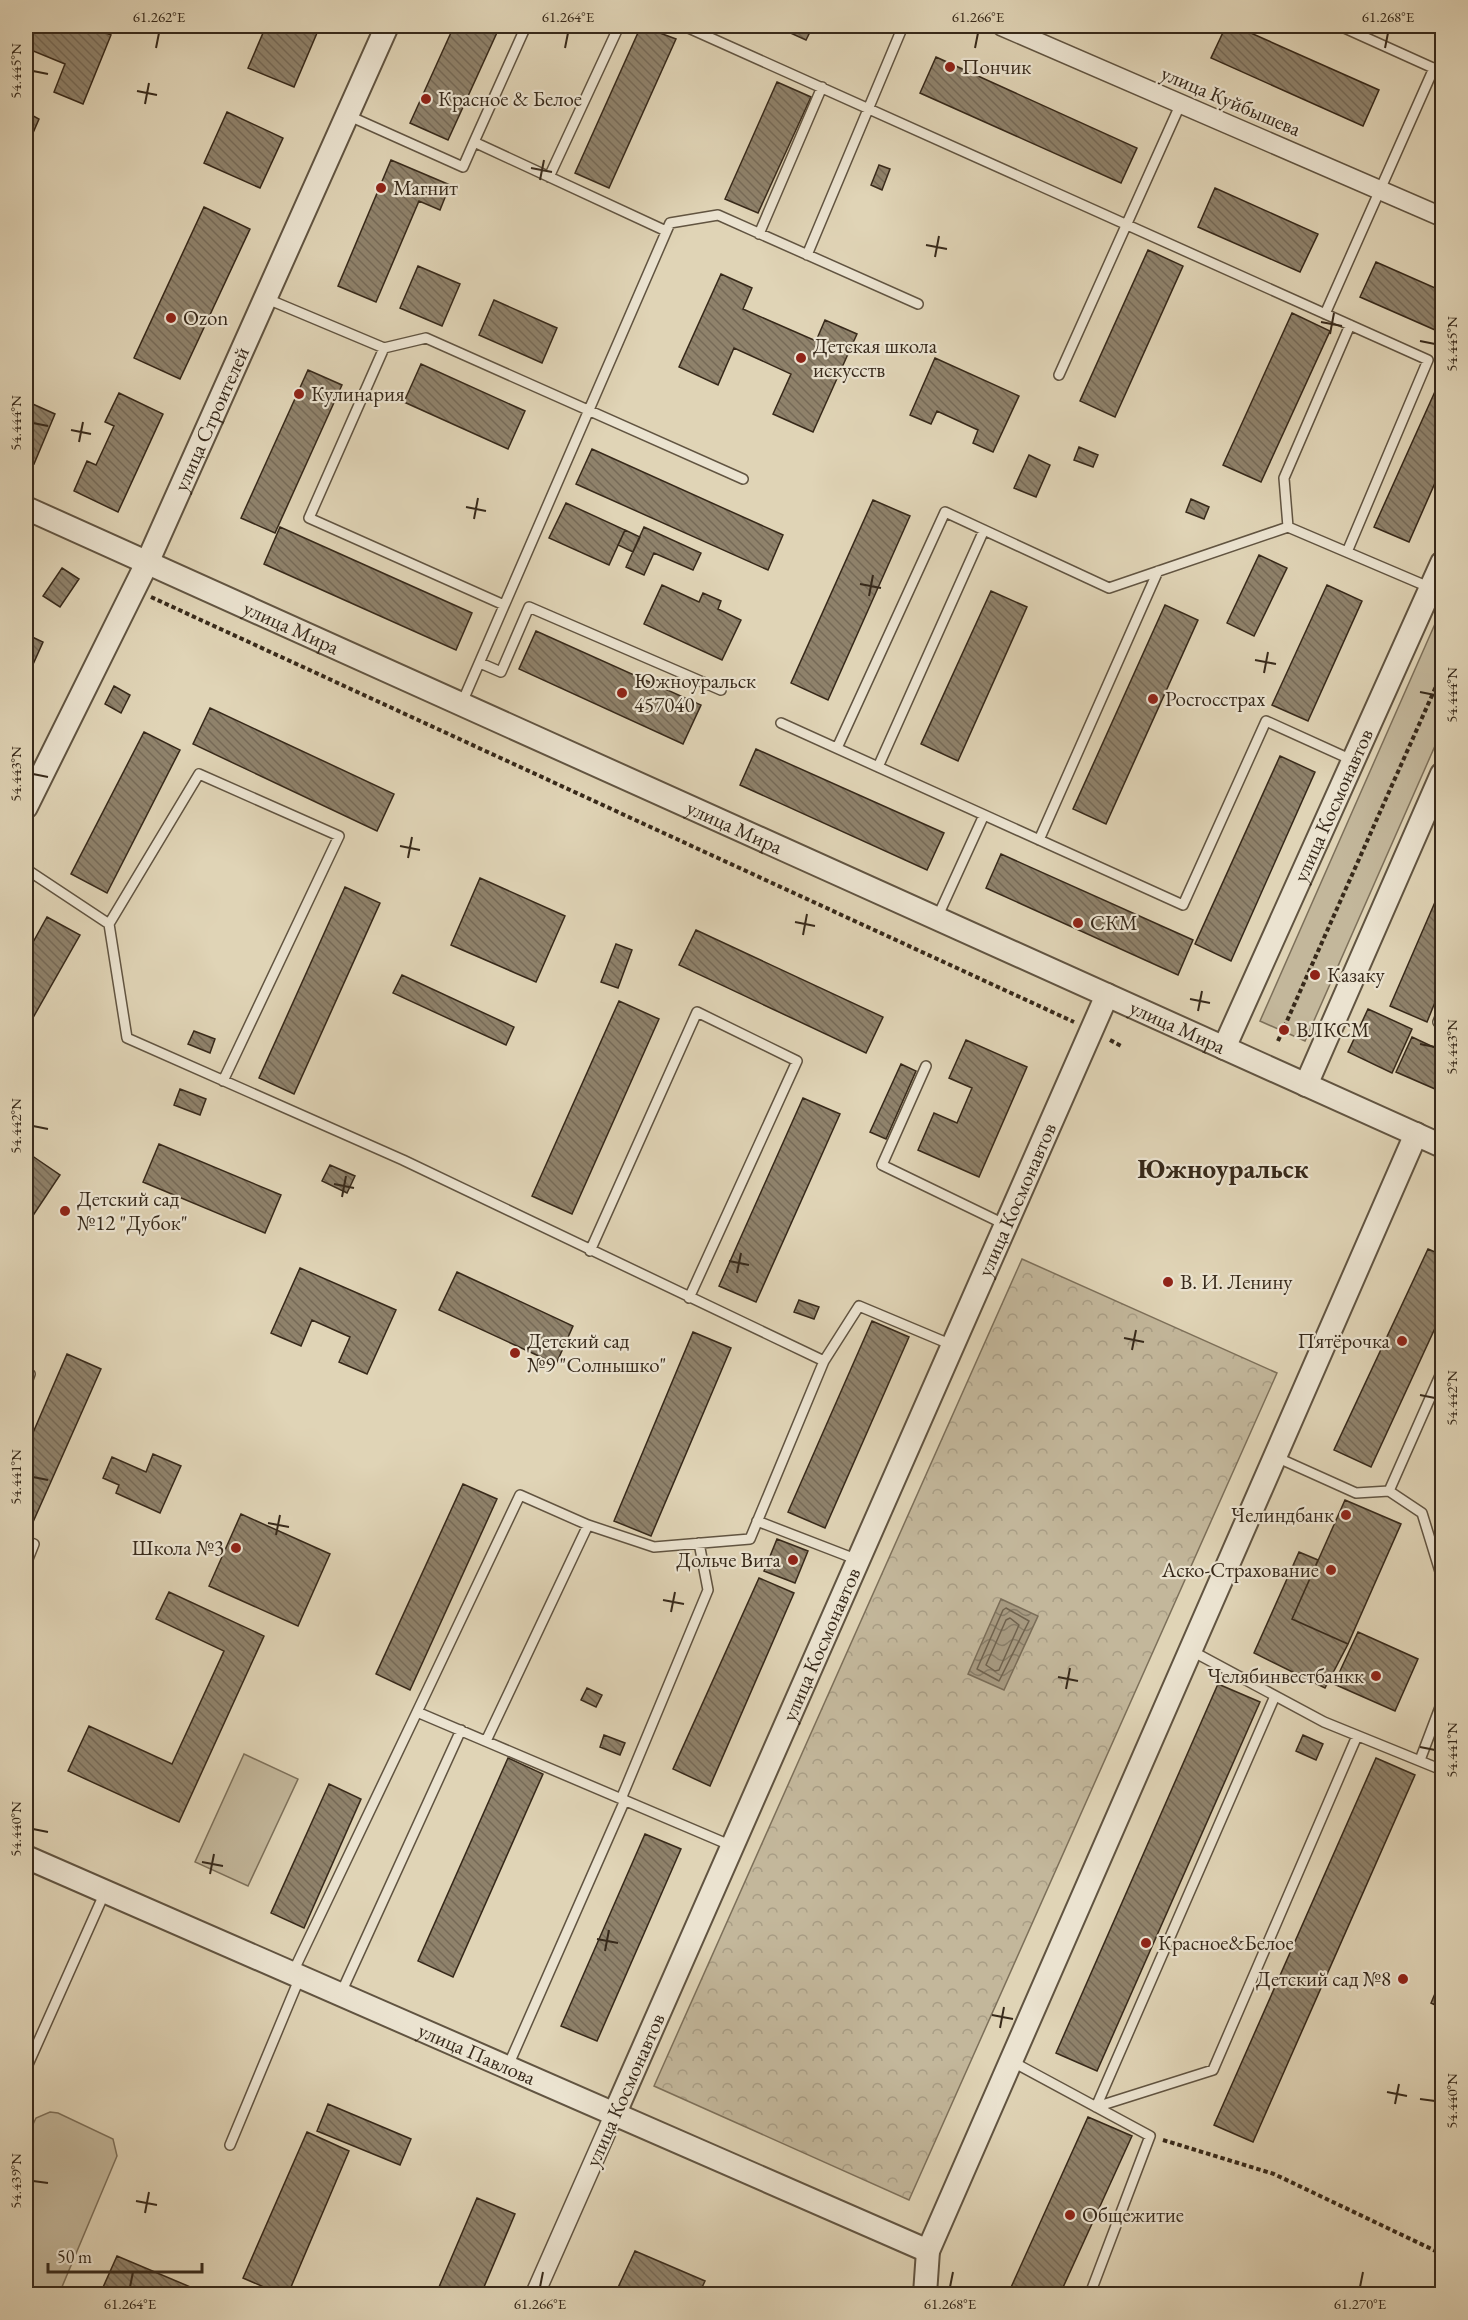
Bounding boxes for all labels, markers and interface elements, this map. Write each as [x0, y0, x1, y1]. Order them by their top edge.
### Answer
text: 61.262°E [133, 7, 186, 26]
text: 61.264°E [542, 7, 595, 26]
text: 61.266°E [952, 7, 1005, 26]
text: 61.268°E [1362, 7, 1415, 26]
text: 54.445°N [6, 43, 25, 99]
place label: Пончик [962, 53, 1031, 80]
street label: улица Куйбышева [1157, 59, 1306, 142]
marker: Пончик [943, 60, 957, 74]
place label: Красное & Белое [438, 85, 582, 112]
marker: Красное & Белое [419, 92, 433, 106]
place label: Магнит [393, 174, 458, 201]
marker: Магнит [374, 181, 388, 195]
place label: Ozon [183, 304, 228, 331]
marker: Ozon [164, 311, 178, 325]
text: 54.445°N [1442, 316, 1461, 372]
place label: Детская школа искусств [813, 332, 938, 383]
street label: улица Строителей [167, 342, 255, 495]
marker: Детская школа искусств [794, 351, 808, 365]
place label: Кулинария [311, 380, 405, 407]
marker: Кулинария [292, 387, 306, 401]
text: 54.444°N [6, 395, 25, 451]
street label: улица Мира [239, 594, 344, 661]
place label: Южноуральск 457040 [634, 667, 756, 718]
text: 54.444°N [1442, 667, 1461, 723]
place label: Росгосстрах [1165, 685, 1265, 712]
marker: Южноуральск 457040 [615, 686, 629, 700]
marker: Росгосстрах [1146, 692, 1160, 706]
street label: улица Космонавтов [1286, 724, 1379, 886]
text: 54.443°N [6, 746, 25, 802]
street label: улица Мира [682, 793, 787, 860]
place label: СКМ [1090, 909, 1138, 936]
marker: СКМ [1071, 916, 1085, 930]
place label: Казаку [1327, 961, 1385, 988]
marker: Казаку [1308, 968, 1322, 982]
street label: улица Мира [1126, 993, 1230, 1060]
place label: ВЛКСМ [1296, 1016, 1370, 1043]
text: 54.443°N [1442, 1019, 1461, 1075]
marker: ВЛКСМ [1277, 1023, 1291, 1037]
text: 54.442°N [6, 1098, 25, 1154]
street label: улица Космонавтов [971, 1118, 1062, 1281]
district label: Южноуральск [1137, 1151, 1309, 1186]
place label: Детский сад №12 "Дубок" [77, 1185, 188, 1236]
marker: Детский сад №12 "Дубок" [58, 1204, 72, 1218]
place label: В. И. Ленину [1180, 1268, 1293, 1295]
marker: В. И. Ленину [1161, 1275, 1175, 1289]
place label: Детский сад №9 "Солнышко" [527, 1327, 667, 1378]
place label: Пятёрочка [1298, 1327, 1391, 1354]
marker: Пятёрочка [1395, 1334, 1409, 1348]
marker: Детский сад №9 "Солнышко" [508, 1346, 522, 1360]
text: 54.442°N [1442, 1370, 1461, 1426]
text: 54.441°N [6, 1449, 25, 1505]
place label: Челиндбанк [1231, 1501, 1334, 1528]
marker: Челиндбанк [1339, 1508, 1353, 1522]
place label: Школа №3 [132, 1534, 224, 1561]
marker: Школа №3 [229, 1541, 243, 1555]
place label: Дольче Вита [676, 1546, 782, 1573]
marker: Дольче Вита [786, 1553, 800, 1567]
place label: Аско-Страхование [1161, 1556, 1319, 1583]
street label: улица Космонавтов [775, 1563, 866, 1726]
marker: Аско-Страхование [1324, 1563, 1338, 1577]
place label: Челябинвестбанкк [1207, 1662, 1364, 1689]
marker: Челябинвестбанкк [1369, 1669, 1383, 1683]
text: 54.441°N [1442, 1722, 1461, 1778]
text: 54.440°N [6, 1801, 25, 1857]
place label: Красное&Белое [1158, 1929, 1294, 1956]
marker: Красное&Белое [1139, 1936, 1153, 1950]
place label: Детский сад №8 [1256, 1965, 1391, 1992]
marker: Детский сад №8 [1396, 1972, 1410, 1986]
street label: улица Космонавтов [579, 2009, 671, 2171]
street label: улица Павлова [414, 2016, 541, 2091]
text: 54.440°N [1442, 2073, 1461, 2129]
text: 54.439°N [6, 2153, 25, 2209]
place label: Общежитие [1082, 2201, 1184, 2228]
marker: Общежитие [1063, 2208, 1077, 2222]
scale bar [48, 2236, 202, 2274]
text: 50 m [57, 2245, 92, 2268]
text: 61.264°E [104, 2294, 157, 2313]
text: 61.266°E [514, 2294, 567, 2313]
text: 61.268°E [924, 2294, 977, 2313]
text: 61.270°E [1334, 2294, 1387, 2313]

